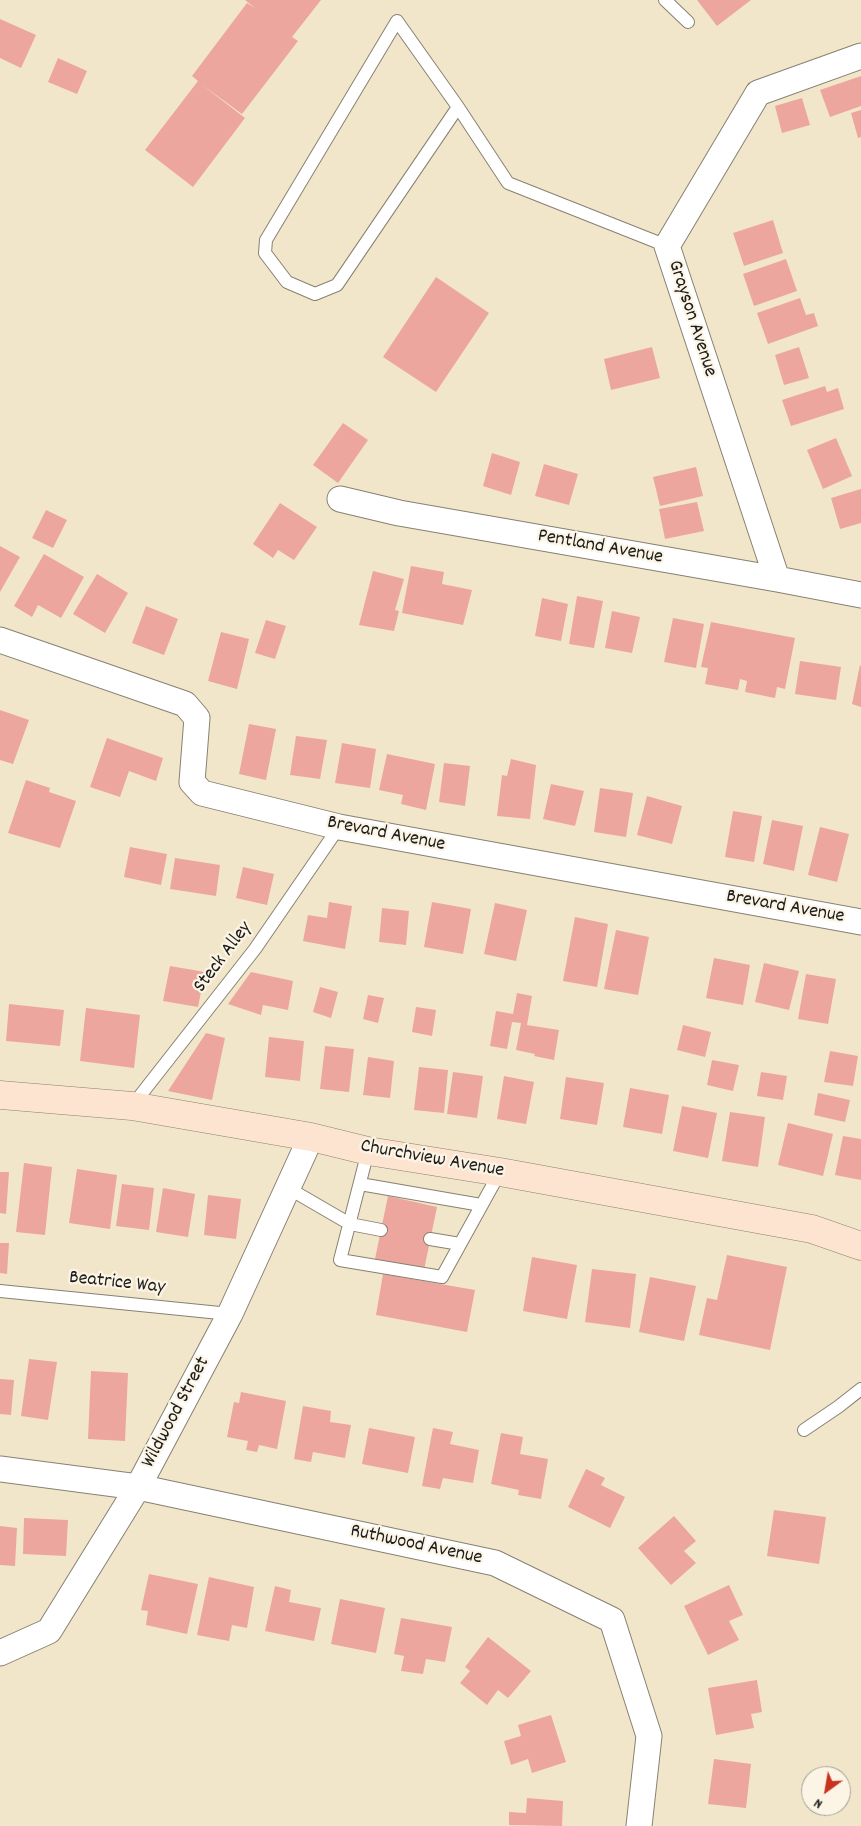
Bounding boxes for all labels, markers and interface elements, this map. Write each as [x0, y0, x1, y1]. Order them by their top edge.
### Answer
street label: Grayson Avenue [661, 258, 721, 380]
street label: Pentland Avenue [536, 525, 664, 571]
street label: Brevard Avenue [325, 812, 447, 858]
street label: Brevard Avenue [724, 886, 846, 930]
street label: Steck Alley [189, 918, 259, 998]
street label: Churchview Avenue [358, 1136, 506, 1184]
street label: Beatrice Way [68, 1267, 166, 1301]
street label: Wildwood Street [138, 1353, 216, 1473]
street label: Ruthwood Avenue [348, 1520, 484, 1572]
north arrow [801, 1766, 851, 1816]
text: N [810, 1793, 827, 1813]

